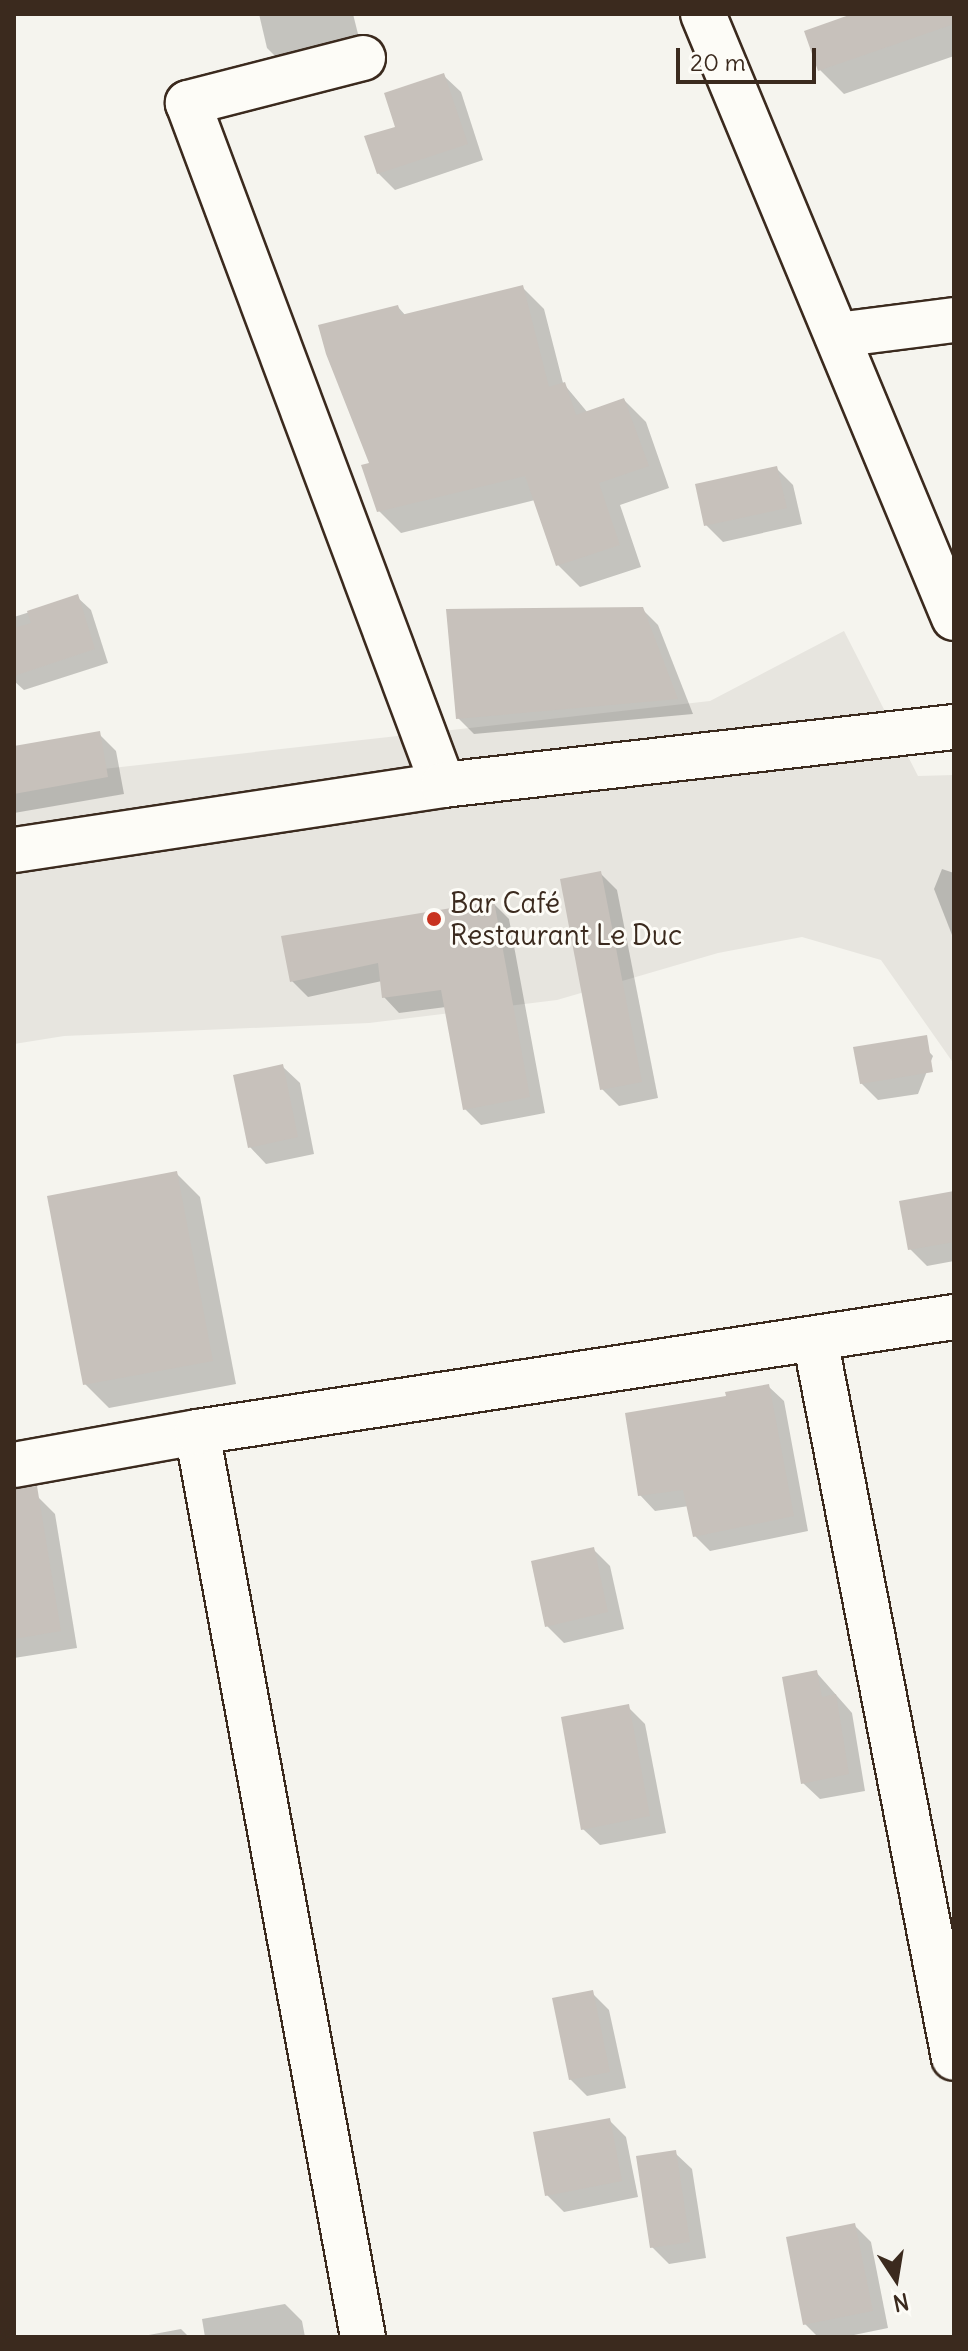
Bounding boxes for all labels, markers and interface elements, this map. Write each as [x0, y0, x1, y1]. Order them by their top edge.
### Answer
scale bar [680, 32, 820, 82]
text: 20 m [690, 47, 746, 77]
place label: Bar Café Restaurant Le Duc [450, 886, 682, 952]
marker: Bar Café Restaurant Le Duc [425, 910, 443, 928]
north arrow [856, 2239, 936, 2319]
text: N [891, 2287, 911, 2318]

